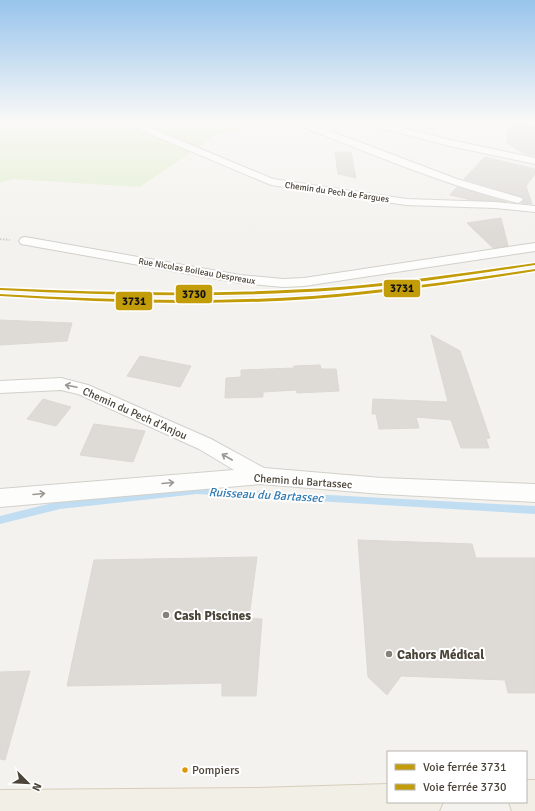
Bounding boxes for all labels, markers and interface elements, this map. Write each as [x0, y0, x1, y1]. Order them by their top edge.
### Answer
street label: Chemin du Pech de Fargues [284, 180, 390, 205]
street label: Rue Nicolas Boileau Despreaux [138, 256, 257, 287]
line badge: 3731 [383, 279, 421, 298]
text: 3731 [390, 282, 414, 295]
line badge: 3730 [175, 284, 213, 304]
text: 3730 [182, 288, 206, 301]
line badge: 3731 [115, 291, 153, 311]
text: 3731 [122, 295, 146, 308]
one-way arrow [64, 382, 77, 390]
street label: Chemin du Pech d'Anjou [80, 384, 189, 442]
one-way arrow [221, 452, 233, 460]
street label: Chemin du Bartassec [253, 472, 353, 491]
one-way arrow [161, 480, 174, 487]
water label: Ruisseau du Bartassec [208, 485, 325, 506]
one-way arrow [32, 491, 45, 498]
place label: Cash Piscines [174, 608, 251, 624]
marker: Cash Piscines [161, 610, 171, 620]
place label: Cahors Médical [397, 647, 484, 663]
marker: Cahors Médical [384, 649, 394, 659]
legend [387, 751, 527, 803]
text: Voie ferrée 3731 [423, 760, 507, 775]
north arrow [8, 763, 48, 803]
place label: Pompiers [192, 763, 240, 778]
marker: Pompiers [180, 765, 190, 775]
text: Voie ferrée 3730 [423, 780, 507, 795]
text: N [29, 781, 44, 793]

